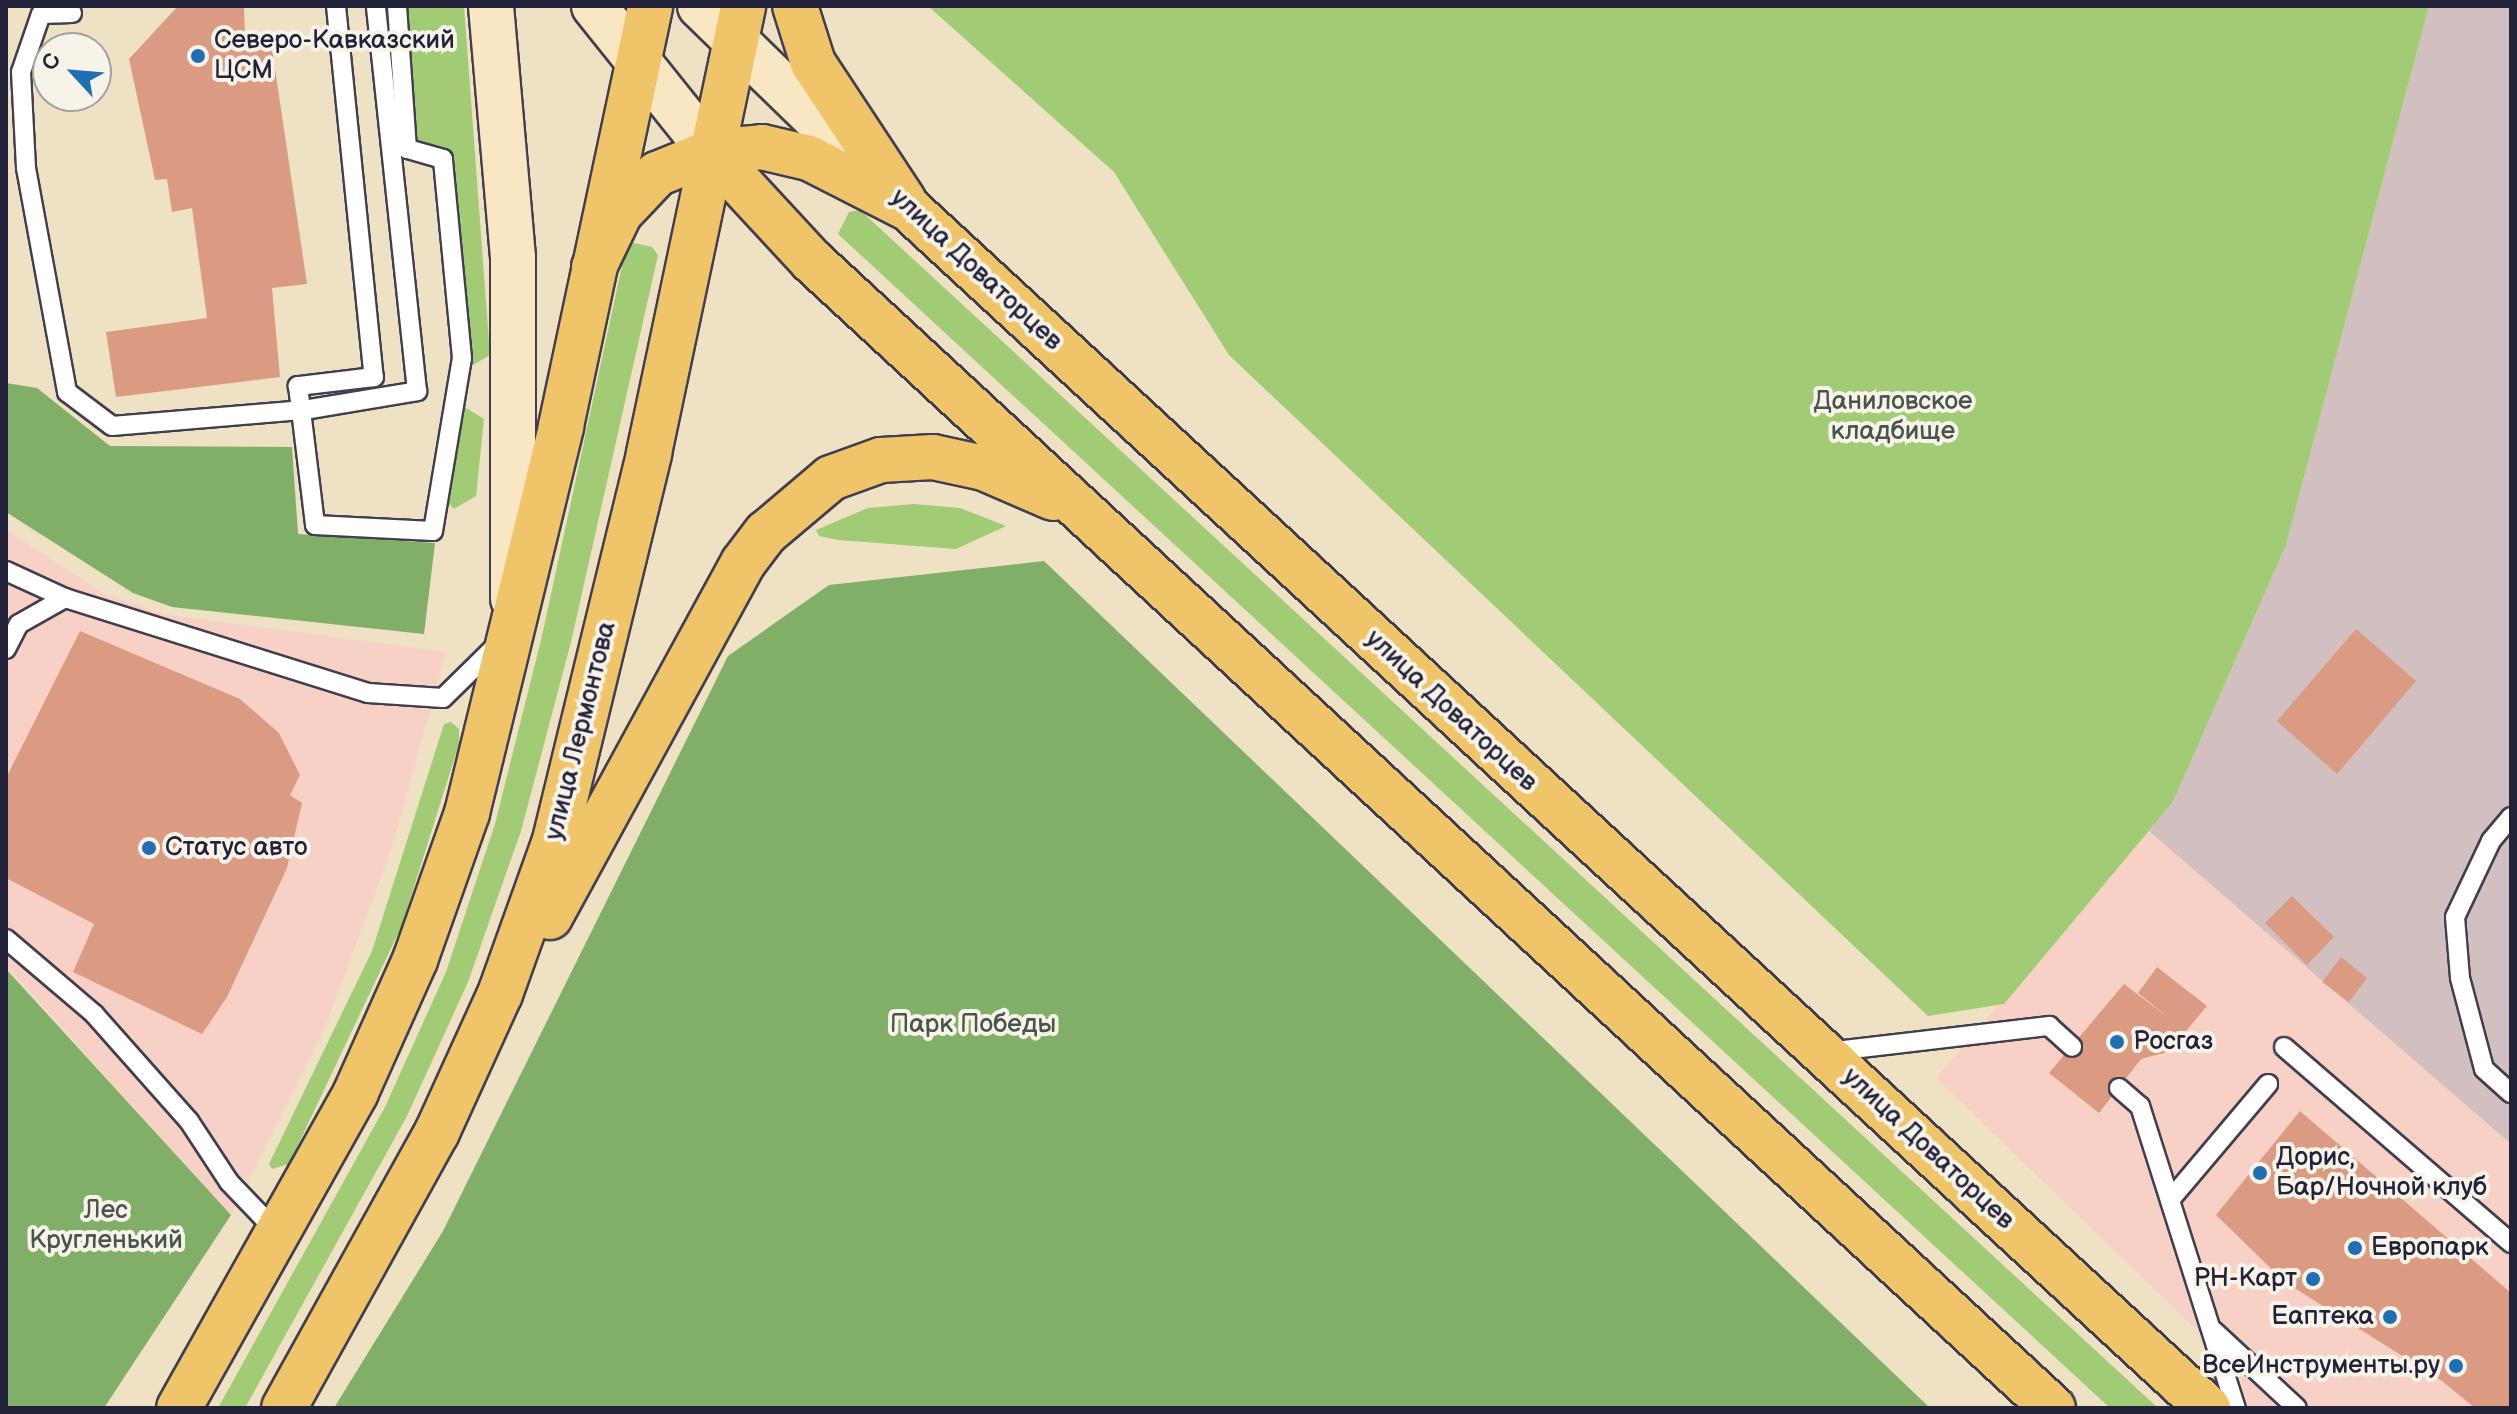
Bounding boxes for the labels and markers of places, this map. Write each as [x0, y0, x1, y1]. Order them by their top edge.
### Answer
place label: Северо-Кавказский ЦСМ [214, 25, 455, 86]
marker: Северо-Кавказский ЦСМ [189, 47, 207, 65]
place label: Статус авто [165, 832, 308, 864]
marker: Статус авто [140, 839, 158, 857]
place label: Росгаз [2133, 1026, 2213, 1058]
marker: Росгаз [2108, 1033, 2126, 1051]
place label: Дорис, Бар/Ночной клуб [2276, 1142, 2487, 1204]
marker: Дорис, Бар/Ночной клуб [2251, 1164, 2269, 1182]
place label: Европарк [2371, 1232, 2489, 1264]
marker: Европарк [2346, 1239, 2364, 1257]
place label: РН-Карт [2193, 1263, 2297, 1295]
marker: РН-Карт [2304, 1270, 2322, 1288]
place label: Еаптека [2271, 1301, 2374, 1333]
marker: Еаптека [2381, 1308, 2399, 1326]
place label: ВсеИнструменты.ру [2202, 1350, 2440, 1382]
marker: ВсеИнструменты.ру [2447, 1357, 2465, 1375]

